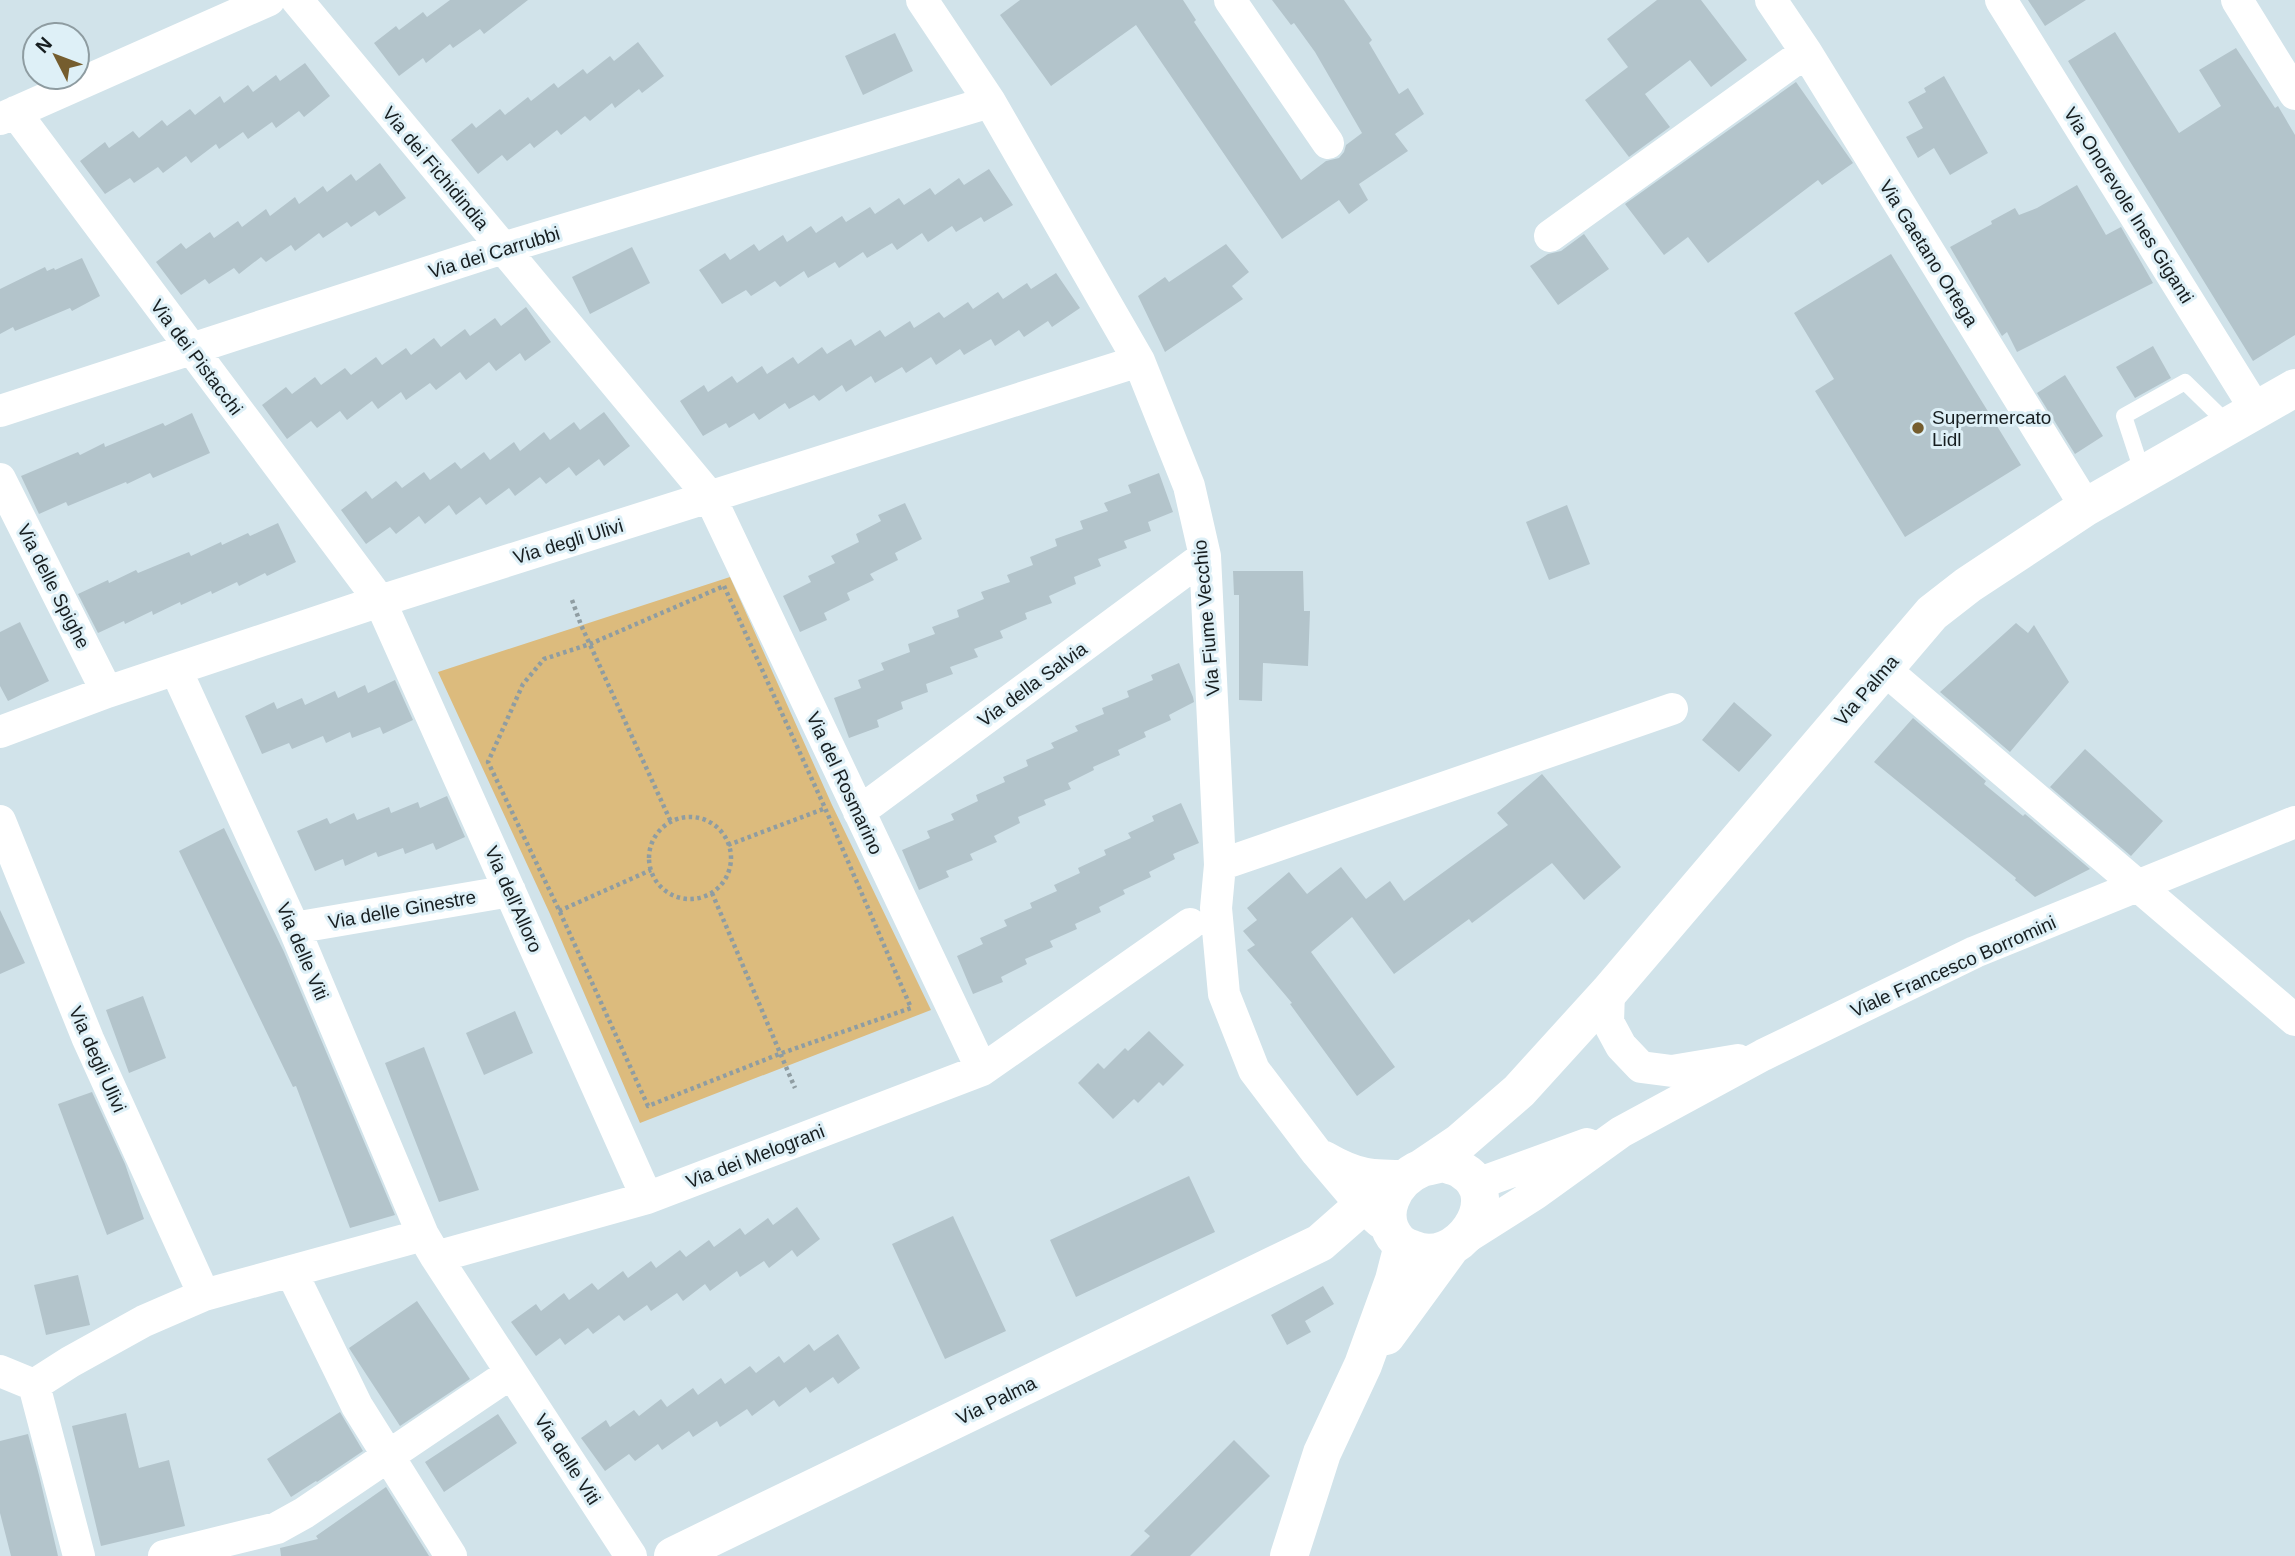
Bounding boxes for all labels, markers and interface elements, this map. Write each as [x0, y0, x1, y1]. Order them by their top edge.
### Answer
north arrow [21, 21, 91, 91]
text: N [31, 33, 56, 57]
street label: Via dei Fichidindia [378, 103, 493, 234]
street label: Via Onorevole Ines Giganti [2060, 104, 2198, 307]
street label: Via Gaetano Ortega [1875, 176, 1982, 331]
street label: Via dei Carrubbi [426, 223, 562, 282]
street label: Via dei Pistacchi [146, 295, 247, 419]
place label: Supermercato Lidl [1932, 407, 2051, 450]
marker: Supermercato Lidl [1910, 420, 1926, 436]
street label: Via degli Ulivi [511, 515, 626, 568]
street label: Via delle Spighe [13, 520, 94, 652]
street label: Via Fiume Vecchio [1189, 539, 1224, 697]
street label: Via della Salvia [974, 638, 1091, 731]
street label: Via Palma [1830, 651, 1903, 730]
street label: Via del Rosmarino [802, 709, 887, 858]
street label: Via dell'Alloro [481, 843, 546, 956]
street label: Via delle Ginestre [327, 886, 478, 933]
street label: Via delle Viti [273, 899, 332, 1003]
street label: Viale Francesco Borromini [1847, 912, 2059, 1021]
street label: Via degli Ulivi [65, 1003, 130, 1115]
street label: Via dei Melograni [683, 1120, 827, 1193]
street label: Via Palma [953, 1372, 1040, 1429]
street label: Via delle Viti [530, 1410, 605, 1509]

